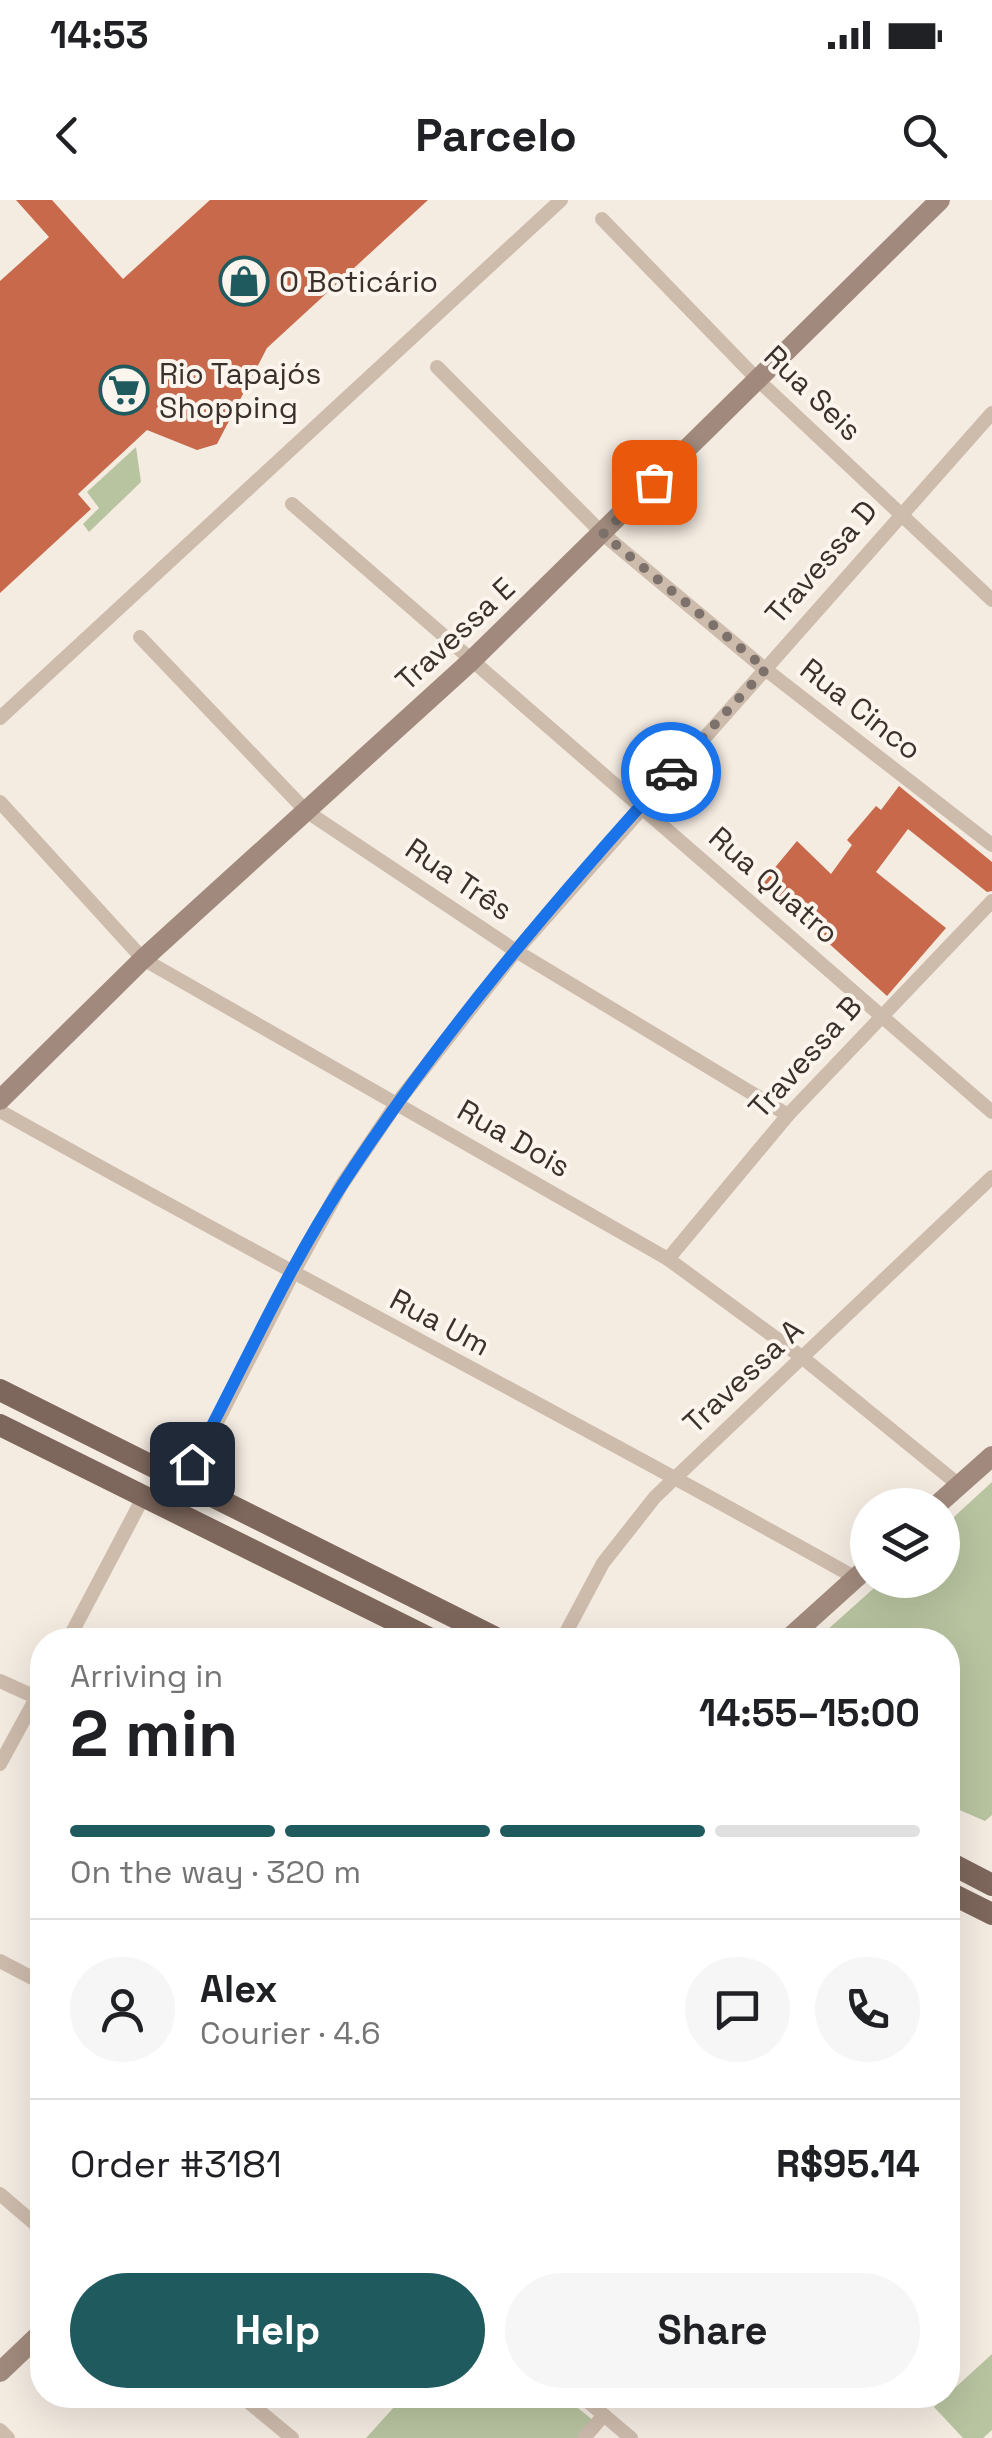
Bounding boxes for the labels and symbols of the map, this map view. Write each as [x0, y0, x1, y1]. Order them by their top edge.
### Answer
shop icon: O Boticário [218, 255, 270, 307]
place label: O Boticário [279, 262, 438, 301]
street label: Rua Seis [756, 337, 870, 449]
place label: Rio Tapajós Shopping [159, 354, 321, 427]
supermarket icon: Rio Tapajós Shopping [98, 364, 150, 416]
pin [612, 440, 697, 525]
street label: Travessa D [756, 492, 886, 632]
street label: Travessa E [387, 569, 523, 699]
street label: Rua Cinco [792, 649, 930, 769]
courier [621, 722, 721, 822]
street label: Rua Quatro [701, 818, 847, 952]
street label: Rua Três [398, 829, 520, 929]
street label: Travessa B [740, 987, 870, 1127]
street label: Rua Dois [451, 1090, 577, 1186]
street label: Rua Um [383, 1279, 497, 1365]
street label: Travessa A [675, 1310, 812, 1442]
pin [150, 1422, 235, 1507]

